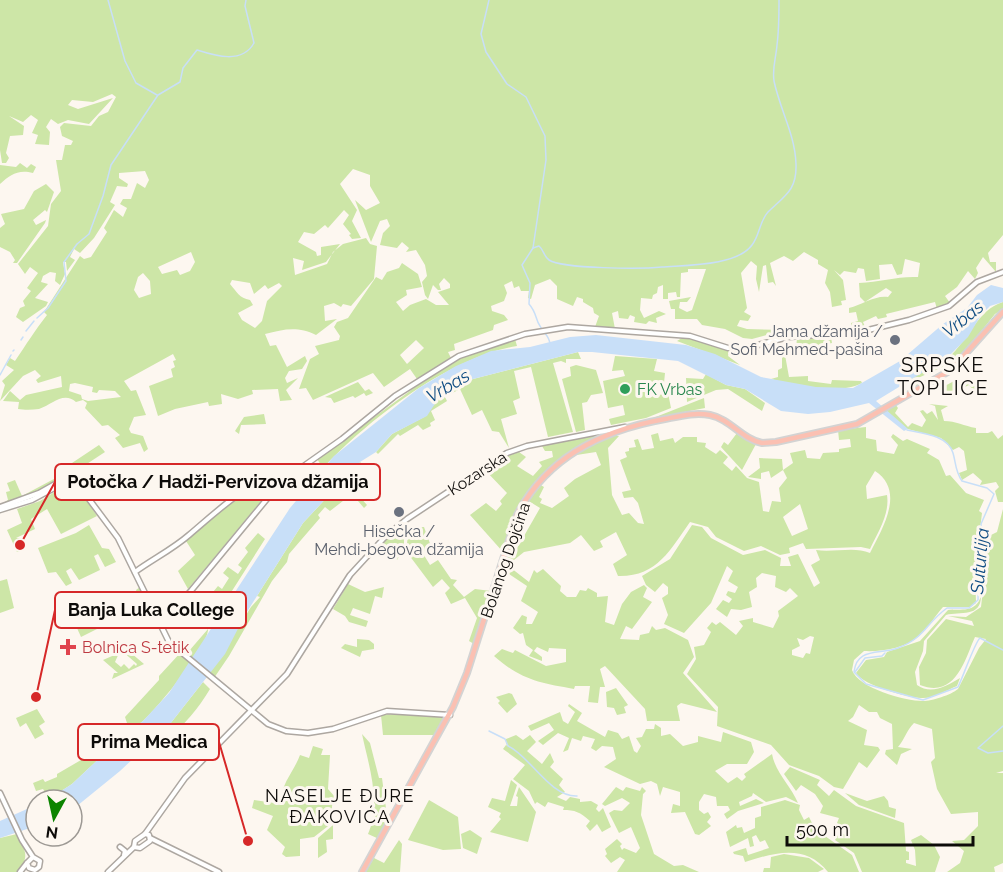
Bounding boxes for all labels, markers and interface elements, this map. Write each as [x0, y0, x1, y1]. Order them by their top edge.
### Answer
water label: Vrbas [938, 295, 988, 342]
place label: Jama džamija / Sofi Mehmed-pašina [730, 322, 883, 359]
marker: Jama džamija / Sofi Mehmed-pašina [888, 333, 902, 347]
district label: SRPSKE TOPLICE [897, 353, 989, 400]
water label: Vrbas [422, 364, 474, 407]
place label: FK Vrbas [637, 380, 702, 399]
marker: FK Vrbas [618, 382, 632, 396]
street label: Kozarska [444, 447, 510, 499]
callout: Potočka / Hadži-Pervizova džamija [55, 464, 380, 500]
text: Potočka / Hadži-Pervizova džamija [67, 471, 369, 492]
street label: Bolanog Dojčina [477, 500, 534, 620]
marker: Hisečka / Mehdi-begova džamija [392, 505, 406, 519]
place label: Hisečka / Mehdi-begova džamija [314, 522, 484, 559]
water label: Suturlija [966, 527, 993, 596]
callout: Banja Luka College [55, 592, 246, 628]
text: Banja Luka College [68, 599, 235, 620]
marker: Bolnica S-tetik [59, 638, 77, 656]
place label: Bolnica S-tetik [82, 638, 190, 657]
callout: Prima Medica [78, 724, 219, 760]
text: Prima Medica [90, 731, 208, 752]
district label: NASELJE ĐURE ĐAKOVIĆA [265, 785, 415, 827]
north arrow [24, 788, 84, 848]
scale bar [787, 809, 973, 847]
text: 500 m [796, 819, 849, 840]
text: N [45, 822, 59, 843]

